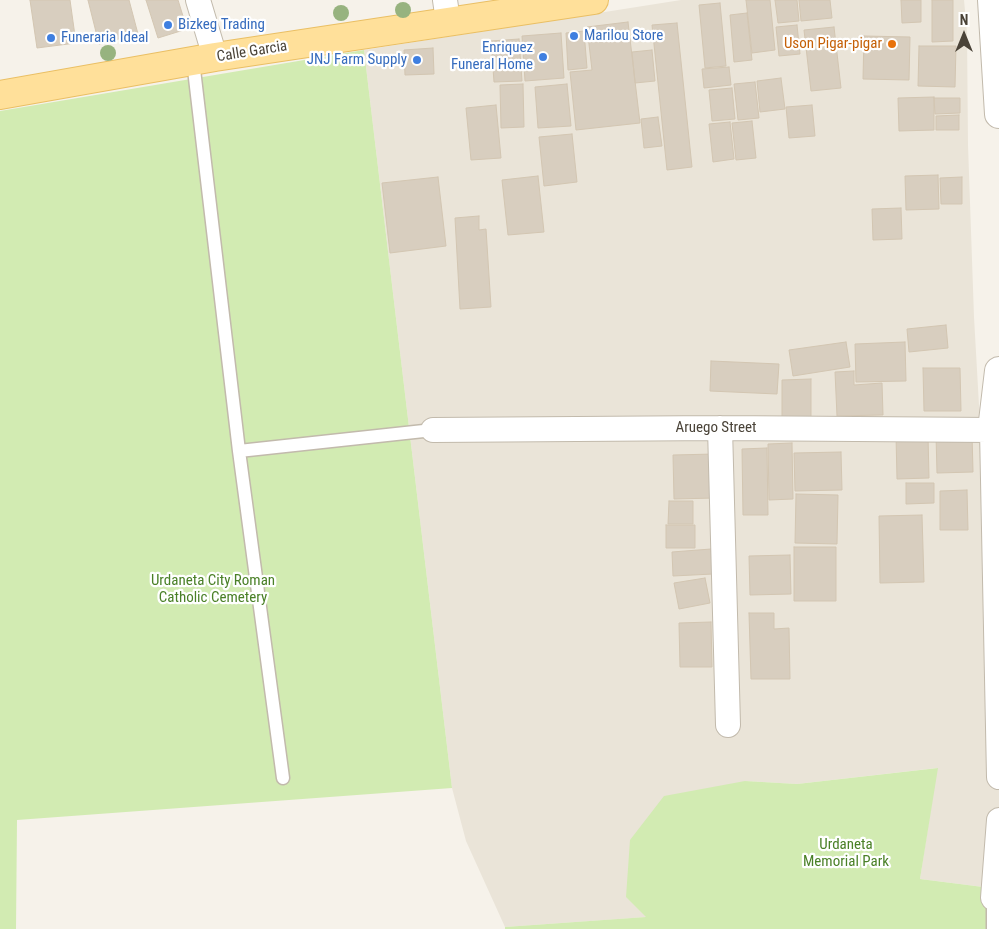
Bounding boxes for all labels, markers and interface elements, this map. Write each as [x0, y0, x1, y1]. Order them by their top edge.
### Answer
north arrow [939, 10, 989, 60]
text: N [960, 12, 968, 28]
place label: Bizkeg Trading [178, 16, 265, 34]
marker: Bizkeg Trading [162, 19, 174, 31]
place label: Marilou Store [584, 27, 663, 45]
place label: Funeraria Ideal [61, 29, 149, 47]
marker: Marilou Store [568, 30, 580, 42]
marker: Funeraria Ideal [45, 32, 57, 44]
place label: Uson Pigar-pigar [784, 35, 882, 53]
street label: Calle Garcia [215, 38, 289, 66]
marker: Uson Pigar-pigar [886, 38, 898, 50]
place label: Enriquez Funeral Home [451, 39, 533, 74]
place label: JNJ Farm Supply [307, 51, 407, 69]
marker: Enriquez Funeral Home [537, 51, 549, 63]
marker: JNJ Farm Supply [411, 54, 423, 66]
street label: Aruego Street [675, 419, 757, 437]
park label: Urdaneta City Roman Catholic Cemetery [151, 572, 275, 607]
park label: Urdaneta Memorial Park [803, 836, 889, 871]

